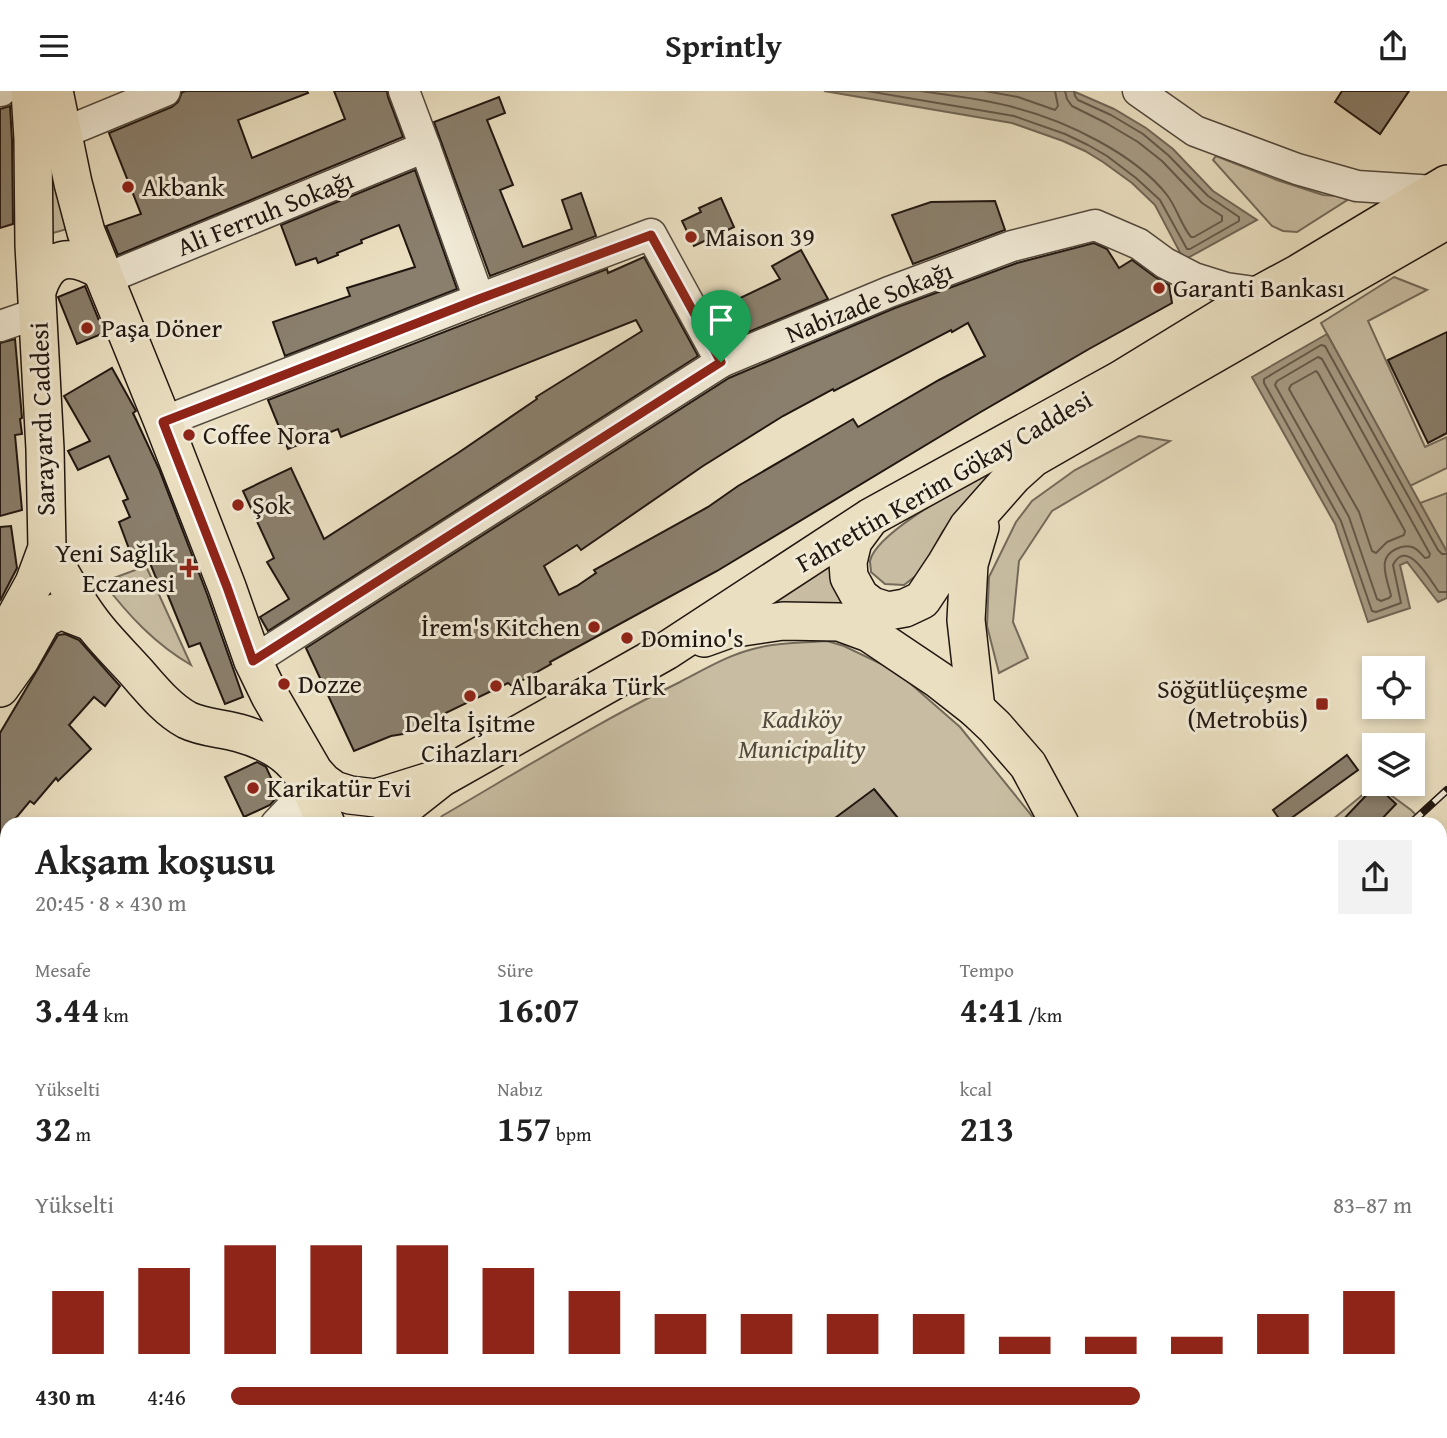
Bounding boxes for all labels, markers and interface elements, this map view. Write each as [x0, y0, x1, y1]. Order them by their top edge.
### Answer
text: Sprintly [665, 22, 782, 69]
icon: menu [35, 27, 73, 65]
icon: share [1374, 27, 1412, 65]
street label: Ali Ferruh Sokağı [171, 159, 359, 266]
place label: Akbank [142, 167, 225, 206]
marker: Akbank [120, 179, 136, 195]
place label: Maison 39 [705, 217, 815, 256]
marker: Maison 39 [683, 229, 699, 245]
street label: Nabizade Sokağı [779, 250, 958, 353]
place label: Garanti Bankası [1173, 268, 1345, 307]
marker: Garanti Bankası [1151, 280, 1167, 296]
pin [691, 290, 751, 362]
icon: arrive [702, 301, 740, 339]
place label: Paşa Döner [101, 308, 222, 347]
marker: Paşa Döner [79, 320, 95, 336]
street label: Sarayardı Caddesi [19, 321, 64, 517]
street label: Fahrettin Kerim Gökay Caddesi [788, 380, 1099, 582]
place label: Coffee Nora [203, 415, 331, 454]
marker: Coffee Nora [181, 427, 197, 443]
place label: Şok [252, 485, 292, 524]
marker: Şok [230, 497, 246, 513]
place label: Yeni Sağlık Eczanesi [55, 533, 176, 602]
marker: Yeni Sağlık Eczanesi [181, 560, 197, 576]
place label: İrem's Kitchen [421, 607, 580, 646]
place label: Domino's [641, 618, 743, 657]
marker: İrem's Kitchen [586, 619, 602, 635]
marker: Domino's [619, 630, 635, 646]
map controls [1362, 656, 1425, 796]
button: locate [1362, 656, 1425, 719]
place label: Dozze [298, 664, 362, 703]
place label: Albaraka Türk [510, 666, 666, 705]
place label: Söğütlüçeşme (Metrobüs) [1157, 669, 1308, 738]
marker: Dozze [276, 676, 292, 692]
marker: Albaraka Türk [488, 678, 504, 694]
marker: Delta İşitme Cihazları [462, 688, 478, 704]
marker: Söğütlüçeşme (Metrobüs) [1314, 696, 1330, 712]
park label: Kadıköy Municipality [738, 699, 866, 768]
place label: Delta İşitme Cihazları [405, 703, 535, 772]
button: layers [1362, 733, 1425, 796]
place label: Karikatür Evi [267, 768, 411, 807]
marker: Karikatür Evi [245, 780, 261, 796]
text: Akşam koşusu [35, 832, 275, 888]
button: share [1338, 840, 1412, 914]
text: 20:45 · 8 × 430 m [35, 886, 187, 919]
text: Mesafe [35, 956, 91, 984]
text: Süre [497, 956, 533, 984]
text: Tempo [960, 956, 1014, 984]
text: 3.44 [35, 984, 99, 1035]
text: 16:07 [497, 984, 580, 1035]
text: 4:41 [960, 984, 1024, 1035]
text: km [99, 1001, 129, 1029]
text: /km [1024, 1001, 1062, 1029]
text: Yükselti [35, 1075, 100, 1103]
text: Nabız [497, 1075, 542, 1103]
text: kcal [960, 1075, 992, 1103]
text: 32 [35, 1103, 71, 1154]
text: 157 [497, 1103, 552, 1154]
text: 213 [960, 1103, 1014, 1154]
text: m [71, 1120, 91, 1148]
text: bpm [552, 1120, 592, 1148]
text: Yükselti [35, 1188, 114, 1221]
text: 83–87 m [1333, 1188, 1412, 1221]
text: 430 m [35, 1380, 96, 1413]
text: 4:46 [147, 1380, 186, 1413]

